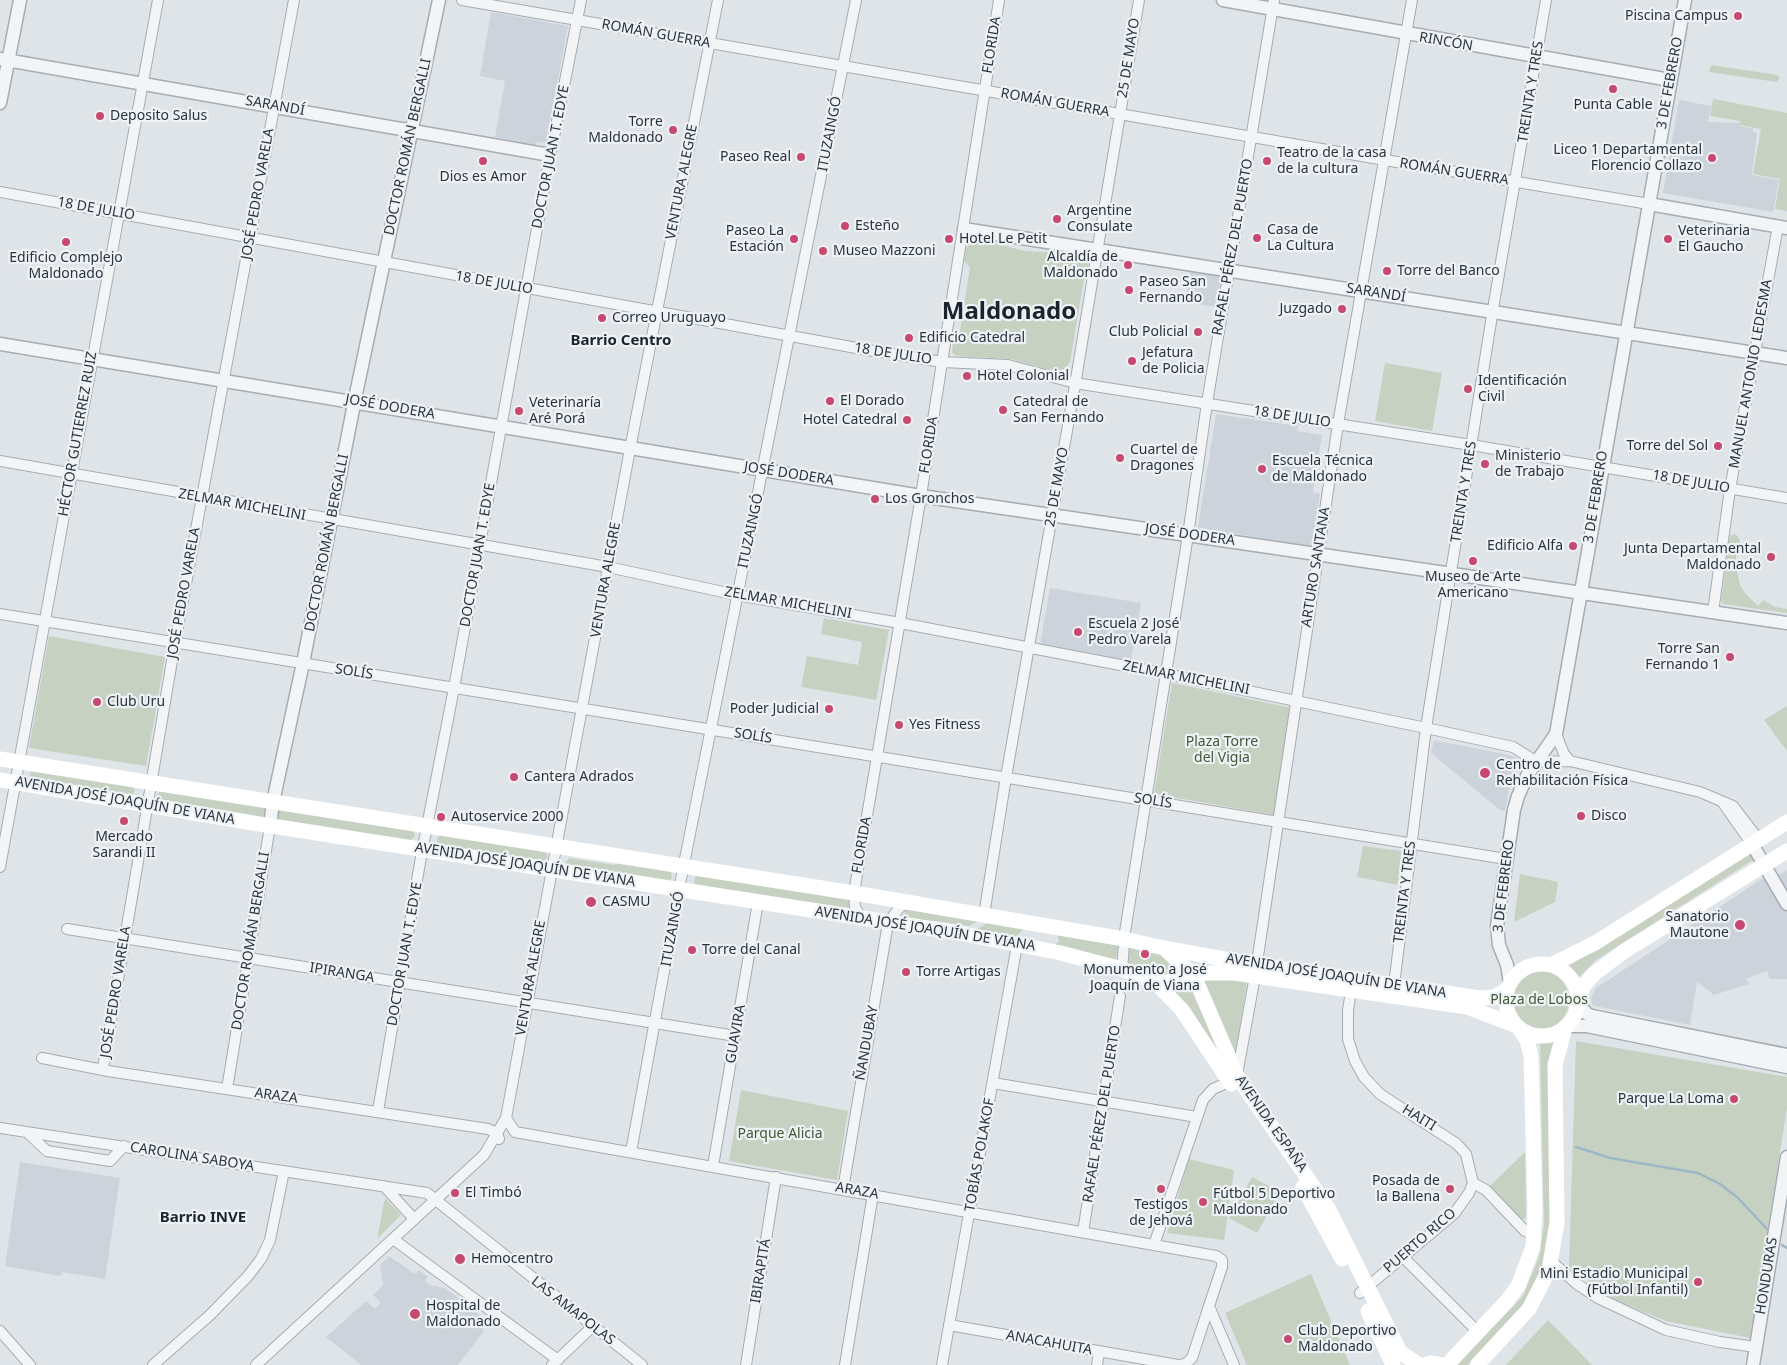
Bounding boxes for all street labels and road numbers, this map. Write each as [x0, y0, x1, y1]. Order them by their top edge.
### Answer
street label: FLORIDA [979, 15, 1005, 75]
street label: ROMÁN GUERRA [600, 16, 712, 52]
street label: 25 DE MAYO [1114, 17, 1144, 99]
street label: RINCÓN [1418, 29, 1474, 55]
street label: 3 DE FEBRERO [1654, 35, 1686, 131]
street label: TREINTA Y TRES [1515, 40, 1547, 144]
street label: DOCTOR ROMÁN BERGALLI [381, 57, 435, 237]
street label: DOCTOR JUAN T. EDYE [529, 84, 573, 230]
street label: ROMÁN GUERRA [999, 85, 1111, 121]
street label: SARANDÍ [244, 93, 306, 119]
street label: ITUZAINGÓ [814, 95, 846, 173]
street label: VENTURA ALEGRE [663, 123, 701, 241]
street label: JOSÉ PEDRO VARELA [238, 127, 278, 261]
street label: ROMÁN GUERRA [1398, 155, 1510, 189]
street label: RAFAEL PÉREZ DEL PUERTO [1209, 157, 1257, 337]
street label: 18 DE JULIO [56, 194, 136, 224]
street label: 18 DE JULIO [454, 268, 534, 298]
street label: MANUEL ANTONIO LEDESMA [1726, 278, 1776, 470]
street label: SARANDÍ [1345, 280, 1407, 306]
street label: 18 DE JULIO [853, 340, 933, 368]
street label: HÉCTOR GUTIERREZ RUIZ [55, 350, 101, 518]
street label: JOSÉ DODERA [344, 391, 436, 423]
street label: 18 DE JULIO [1252, 403, 1332, 431]
street label: FLORIDA [916, 415, 942, 475]
street label: TREINTA Y TRES [1448, 440, 1480, 544]
street label: 25 DE MAYO [1042, 446, 1072, 528]
street label: 3 DE FEBRERO [1580, 449, 1612, 545]
street label: DOCTOR ROMÁN BERGALLI [302, 453, 352, 633]
street label: JOSÉ DODERA [743, 459, 835, 489]
street label: 18 DE JULIO [1651, 467, 1731, 497]
street label: DOCTOR JUAN T. EDYE [457, 482, 499, 628]
street label: ZELMAR MICHELINI [177, 486, 307, 524]
street label: ITUZAINGÓ [735, 492, 767, 570]
street label: ARTURO SANTANA [1298, 506, 1334, 628]
street label: JOSÉ DODERA [1144, 520, 1236, 550]
street label: VENTURA ALEGRE [588, 521, 624, 639]
street label: JOSÉ PEDRO VARELA [164, 526, 204, 660]
street label: ZELMAR MICHELINI [723, 584, 853, 622]
street label: ZELMAR MICHELINI [1121, 657, 1251, 699]
street label: SOLÍS [334, 661, 374, 683]
street label: SOLÍS [733, 725, 773, 747]
street label: AVENIDA JOSÉ JOAQUÍN DE VIANA [14, 773, 236, 829]
street label: SOLÍS [1133, 790, 1173, 812]
street label: FLORIDA [849, 815, 875, 875]
street label: AVENIDA JOSÉ JOAQUÍN DE VIANA [414, 839, 636, 891]
street label: 3 DE FEBRERO [1490, 839, 1518, 933]
street label: TREINTA Y TRES [1390, 840, 1420, 944]
street label: DOCTOR ROMÁN BERGALLI [229, 851, 273, 1031]
street label: DOCTOR JUAN T. EDYE [384, 881, 426, 1027]
street label: ITUZAINGÓ [658, 890, 688, 968]
street label: AVENIDA JOSÉ JOAQUÍN DE VIANA [814, 903, 1036, 955]
street label: VENTURA ALEGRE [513, 919, 549, 1037]
street label: JOSÉ PEDRO VARELA [97, 925, 135, 1059]
street label: AVENIDA JOSÉ JOAQUÍN DE VIANA [1225, 950, 1447, 1002]
street label: IPIRANGA [308, 960, 376, 986]
street label: GUAVIRA [723, 1003, 749, 1065]
street label: ÑANDUBAY [852, 1004, 882, 1082]
street label: RAFAEL PÉREZ DEL PUERTO [1080, 1024, 1124, 1204]
street label: AVENIDA ESPAÑA [1231, 1072, 1311, 1176]
street label: ARAZA [253, 1085, 299, 1107]
street label: TOBÍAS POLAKOF [962, 1097, 998, 1213]
street label: HAITI [1399, 1101, 1439, 1135]
street label: CAROLINA SABOYA [129, 1139, 255, 1175]
street label: ARAZA [834, 1179, 880, 1203]
street label: PUERTO RICO [1380, 1205, 1460, 1277]
street label: HONDURAS [1753, 1236, 1781, 1316]
street label: IBIRAPITÁ [748, 1237, 774, 1305]
street label: LAS AMAPOLAS [528, 1273, 618, 1349]
street label: ANACAHUITA [1005, 1327, 1093, 1359]

